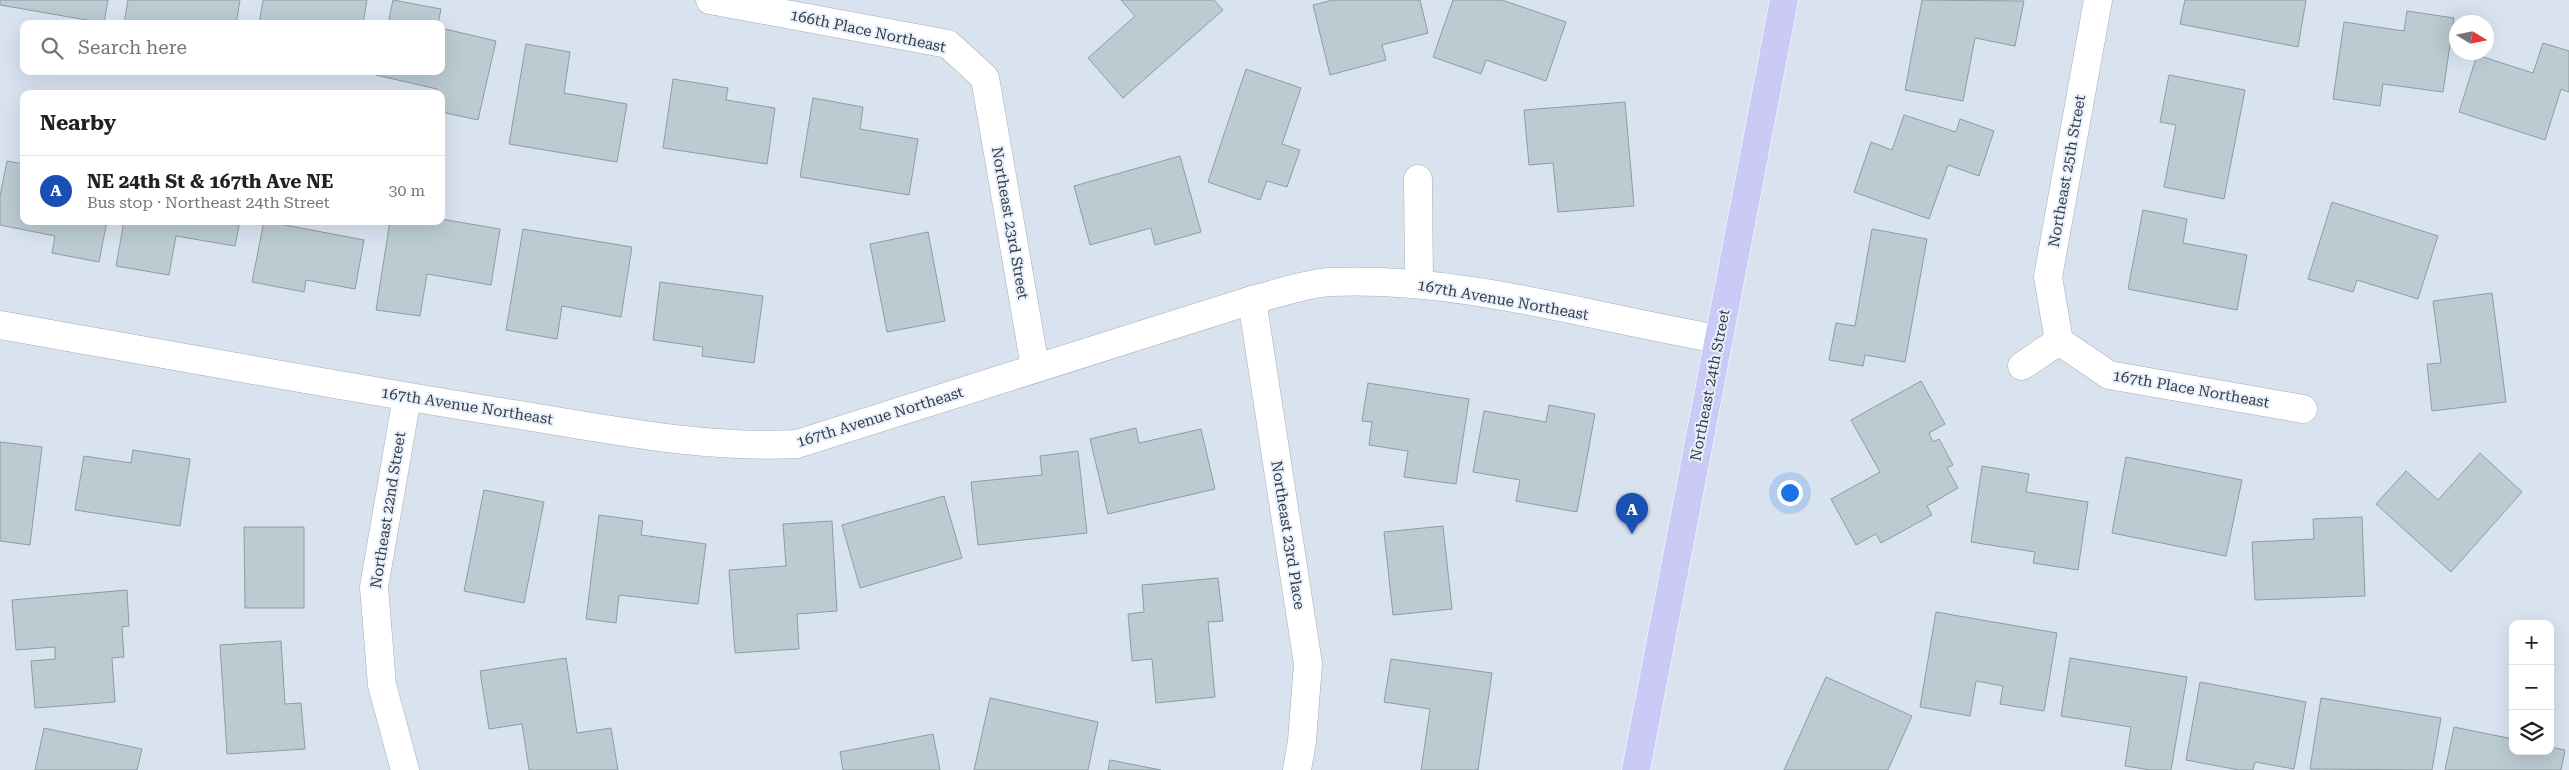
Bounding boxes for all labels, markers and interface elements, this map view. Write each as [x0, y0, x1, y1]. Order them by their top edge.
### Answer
street label: 166th Place Northeast [789, 6, 948, 56]
north arrow [2449, 15, 2494, 60]
search box [20, 20, 445, 75]
icon: search [38, 34, 66, 62]
text: Search here [78, 36, 187, 59]
street label: Northeast 25th Street [2045, 93, 2089, 249]
text: Nearby [40, 111, 116, 135]
street label: Northeast 23rd Street [988, 145, 1032, 301]
text: NE 24th St & 167th Ave NE [87, 170, 333, 193]
text: A [50, 181, 62, 200]
text: 30 m [388, 181, 425, 200]
text: Bus stop · Northeast 24th Street [87, 193, 330, 212]
street label: 167th Avenue Northeast [1416, 276, 1590, 324]
street label: Northeast 24th Street [1686, 307, 1734, 463]
street label: 167th Place Northeast [2111, 366, 2271, 412]
street label: 167th Avenue Northeast [794, 383, 966, 451]
street label: 167th Avenue Northeast [380, 384, 555, 429]
street label: Northeast 22nd Street [367, 430, 409, 590]
street label: Northeast 23rd Place [1267, 459, 1309, 611]
your location [1777, 480, 1803, 506]
pin: A [1616, 493, 1648, 534]
map controls [2509, 620, 2554, 755]
button: + [2509, 620, 2554, 665]
button: − [2509, 665, 2554, 710]
button: layers [2509, 710, 2554, 755]

